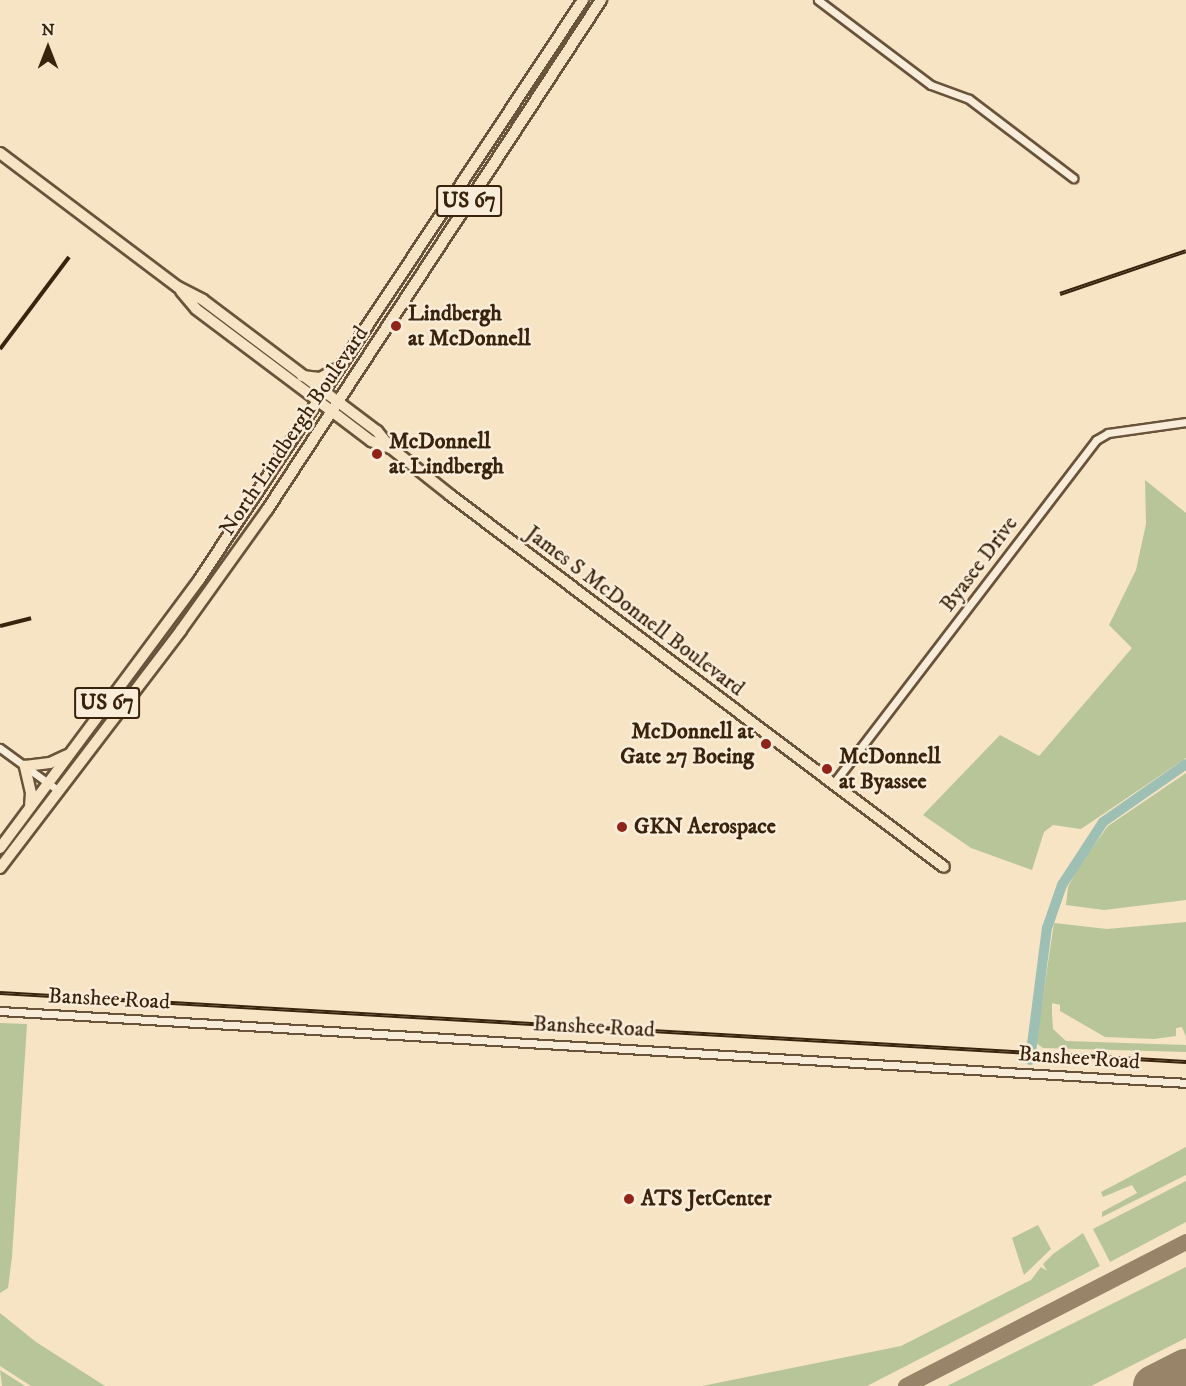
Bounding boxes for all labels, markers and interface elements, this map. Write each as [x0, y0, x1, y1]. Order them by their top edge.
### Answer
north arrow [18, 18, 78, 78]
text: N [41, 20, 55, 40]
road number: US 67 [436, 183, 502, 219]
place label: Lindbergh at McDonnell [408, 300, 531, 352]
marker: Lindbergh at McDonnell [389, 319, 403, 333]
street label: North Lindbergh Boulevard [214, 321, 374, 541]
place label: McDonnell at Lindbergh [389, 428, 504, 480]
marker: McDonnell at Lindbergh [370, 447, 384, 461]
street label: Byasee Drive [934, 511, 1024, 617]
street label: James S McDonnell Boulevard [520, 520, 750, 702]
road number: US 67 [74, 685, 140, 721]
place label: McDonnell at Gate 27 Boeing [620, 718, 754, 770]
marker: McDonnell at Gate 27 Boeing [759, 737, 773, 751]
place label: McDonnell at Byassee [839, 743, 941, 794]
marker: McDonnell at Byassee [820, 762, 834, 776]
place label: GKN Aerospace [634, 814, 776, 840]
marker: GKN Aerospace [615, 820, 629, 834]
street label: Banshee Road [47, 983, 171, 1015]
street label: Banshee Road [532, 1011, 656, 1043]
street label: Banshee Road [1017, 1041, 1141, 1075]
place label: ATS JetCenter [641, 1186, 771, 1212]
marker: ATS JetCenter [622, 1192, 636, 1206]

